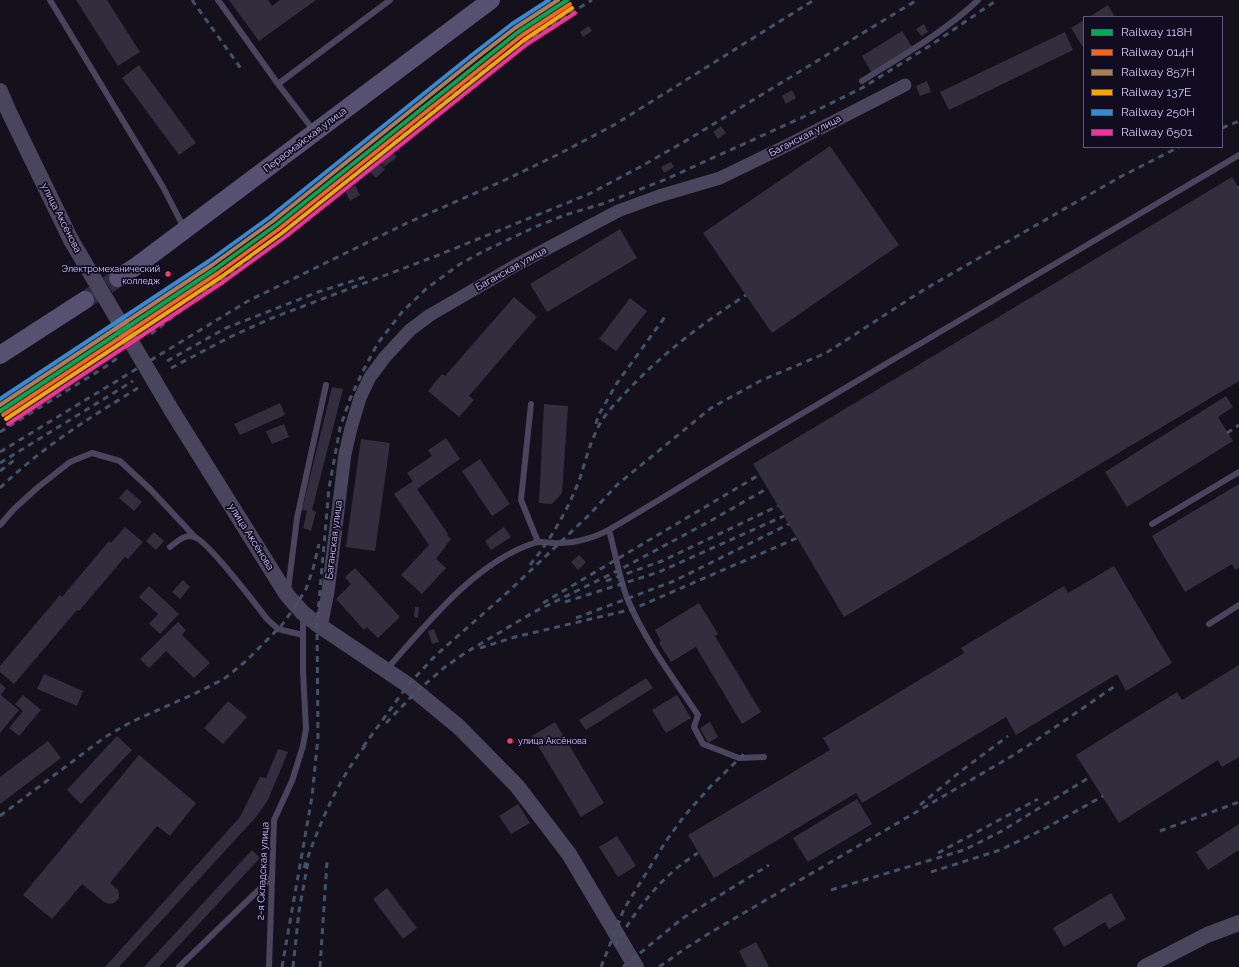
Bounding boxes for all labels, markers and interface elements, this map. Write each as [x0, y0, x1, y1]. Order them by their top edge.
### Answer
legend [1083, 16, 1223, 148]
text: Railway 118Н [1121, 25, 1192, 39]
text: Railway 014Н [1121, 45, 1194, 59]
text: Railway 857Н [1121, 65, 1195, 79]
text: Railway 137Е [1121, 85, 1191, 99]
street label: Первомайская улица [261, 105, 349, 175]
text: Railway 250Н [1121, 105, 1195, 119]
street label: Баганская улица [767, 113, 843, 159]
text: Railway 6501 [1121, 125, 1192, 139]
street label: улица Аксёнова [38, 181, 84, 255]
street label: Баганская улица [473, 244, 549, 294]
place label: Электромеханический колледж [61, 264, 160, 285]
marker: Электромеханический колледж [163, 269, 173, 279]
street label: Баганская улица [323, 500, 345, 580]
street label: улица Аксёнова [226, 501, 276, 573]
marker: улица Аксёнова [505, 736, 515, 746]
place label: улица Аксёнова [518, 736, 587, 746]
street label: 2-я Складская улица [254, 822, 272, 920]

